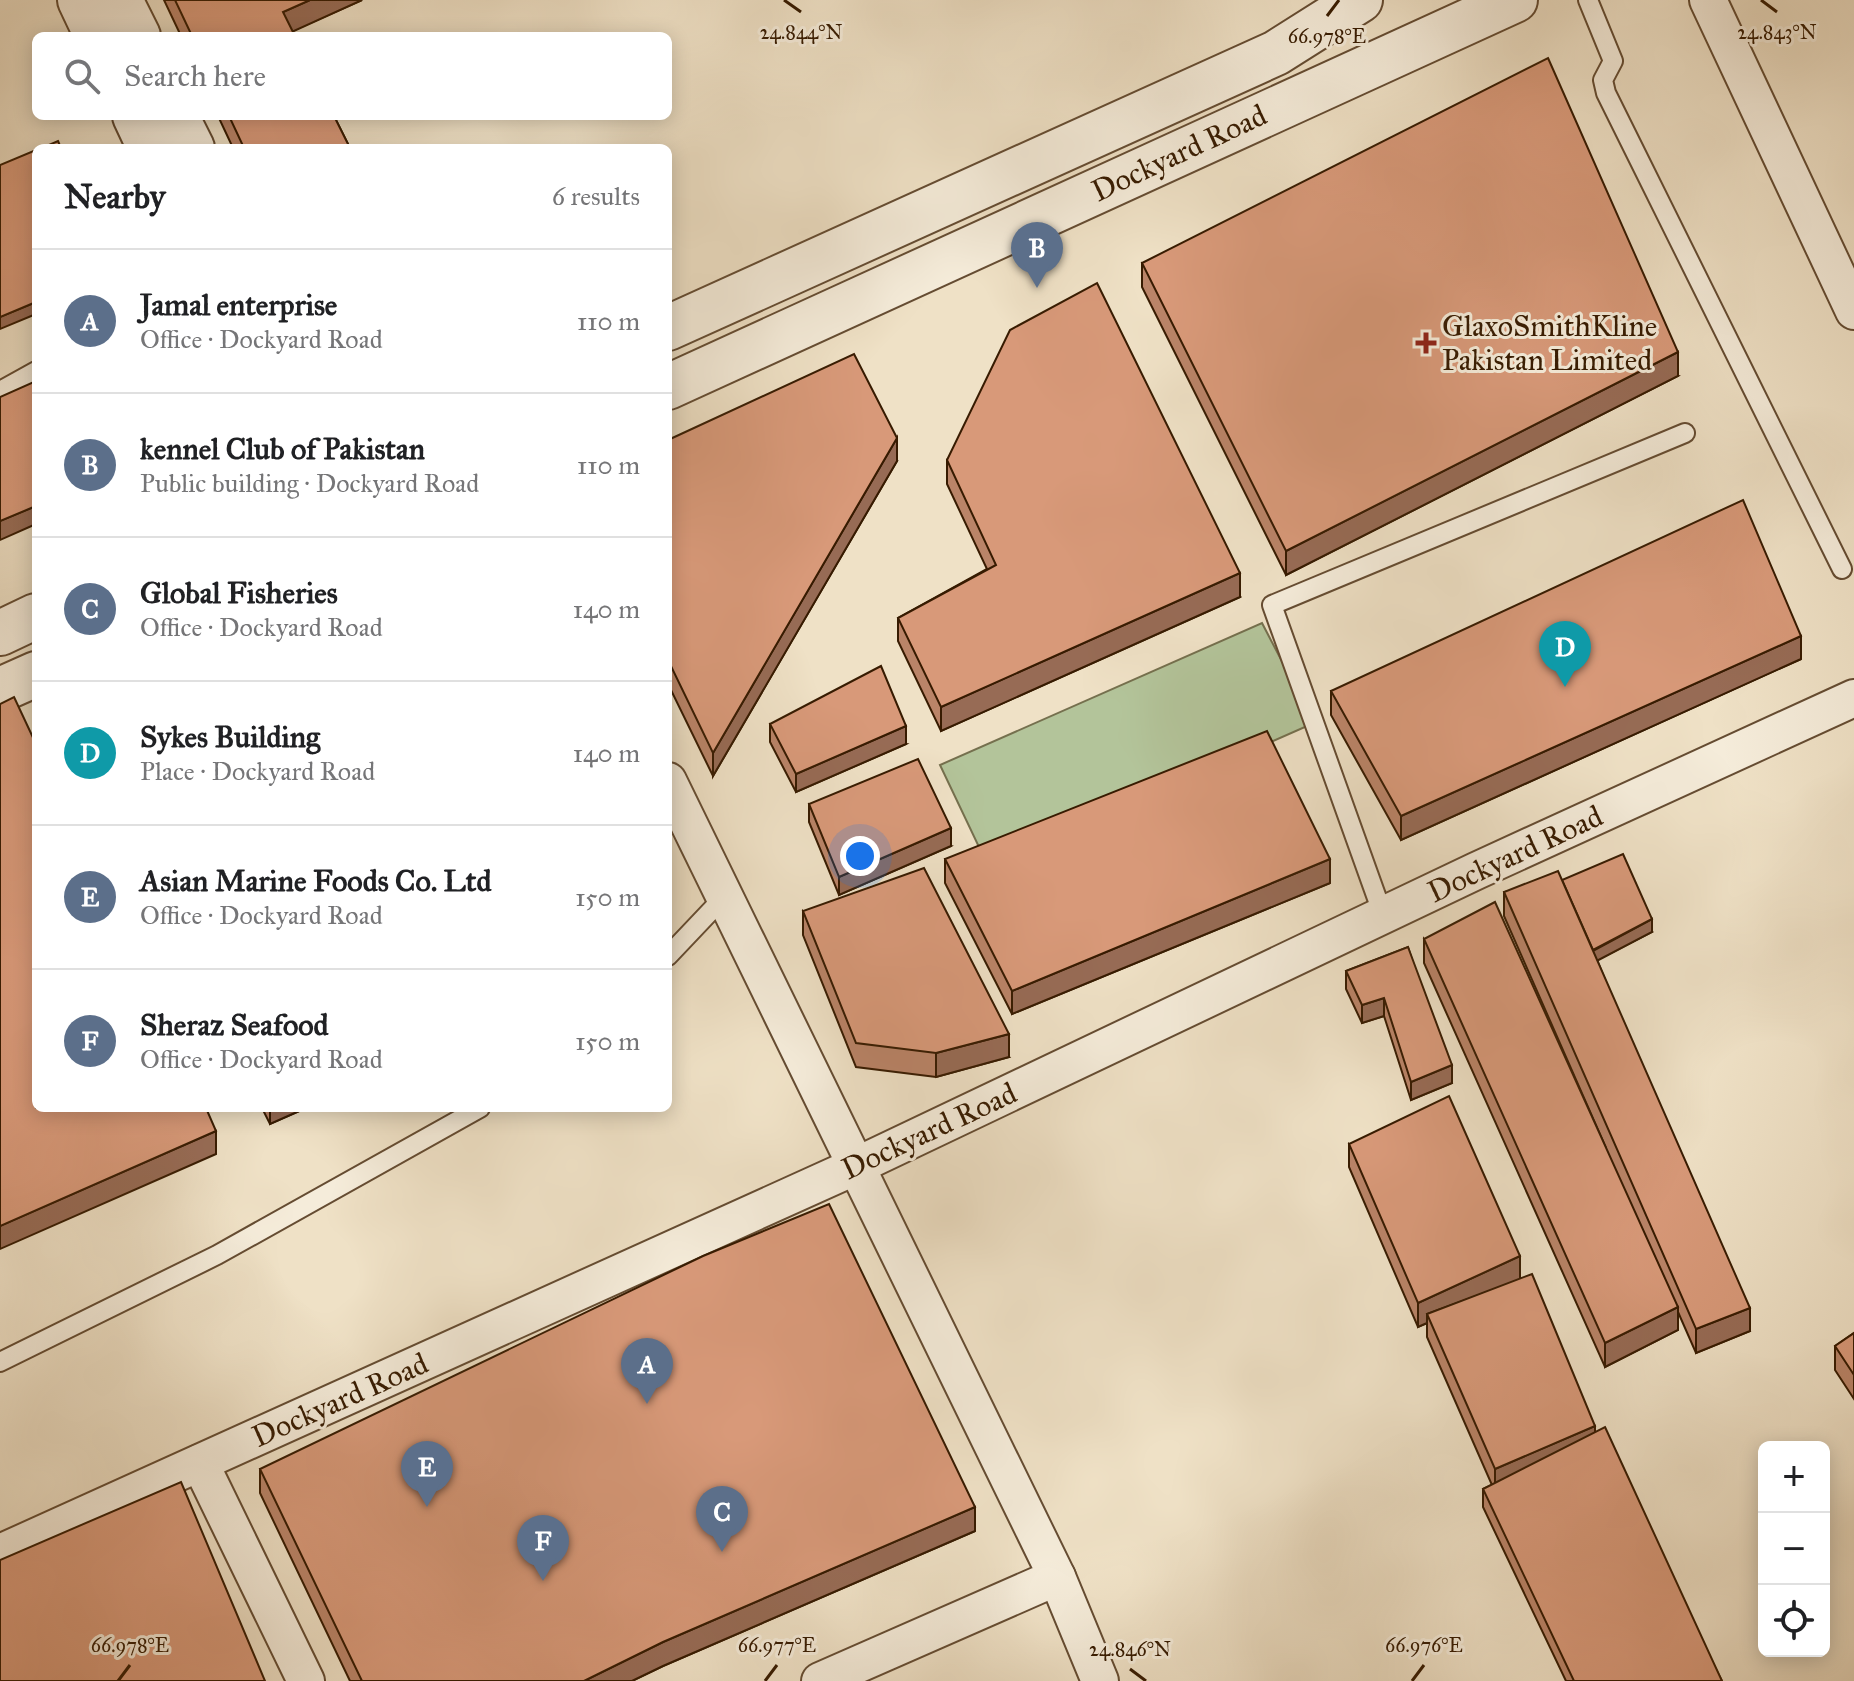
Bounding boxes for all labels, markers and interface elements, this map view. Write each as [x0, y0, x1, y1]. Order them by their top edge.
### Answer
text: 24.844°N [760, 20, 842, 44]
text: 24.843°N [1737, 20, 1817, 44]
text: 66.978°E [1288, 24, 1366, 48]
search box [32, 32, 672, 120]
icon: search [60, 54, 104, 98]
text: Search here [124, 58, 266, 94]
street label: Dockyard Road [1086, 97, 1272, 209]
text: Nearby [64, 176, 166, 217]
text: 6 results [552, 180, 640, 212]
pin: B [1011, 222, 1063, 288]
text: Jamal enterprise [140, 287, 337, 323]
text: A [81, 305, 99, 337]
text: 110 m [577, 305, 640, 337]
place label: GlaxoSmithKline Pakistan Limited [1442, 308, 1657, 378]
text: Office · Dockyard Road [140, 323, 383, 355]
marker: GlaxoSmithKline Pakistan Limited [1417, 334, 1435, 352]
text: kennel Club of Pakistan [140, 431, 425, 467]
text: B [81, 449, 99, 481]
text: 110 m [577, 449, 640, 481]
text: Public building · Dockyard Road [140, 467, 479, 499]
text: Global Fisheries [140, 575, 338, 611]
text: C [81, 593, 99, 625]
text: 140 m [573, 593, 640, 625]
text: Office · Dockyard Road [140, 611, 383, 643]
pin: D [1539, 621, 1591, 687]
text: Sykes Building [140, 719, 320, 755]
text: D [80, 737, 100, 769]
text: 140 m [573, 737, 640, 769]
text: Place · Dockyard Road [140, 755, 375, 787]
street label: Dockyard Road [1422, 798, 1608, 910]
your location [840, 836, 880, 876]
text: Asian Marine Foods Co. Ltd [140, 863, 491, 899]
text: E [81, 881, 99, 913]
text: 150 m [575, 881, 640, 913]
text: Office · Dockyard Road [140, 899, 383, 931]
text: Sheraz Seafood [140, 1007, 329, 1043]
text: F [82, 1025, 99, 1057]
text: 150 m [575, 1025, 640, 1057]
text: Office · Dockyard Road [140, 1043, 383, 1075]
street label: Dockyard Road [836, 1075, 1022, 1187]
pin: A [621, 1338, 673, 1404]
street label: Dockyard Road [246, 1345, 434, 1455]
pin: E [401, 1441, 453, 1507]
map controls [1758, 1441, 1830, 1657]
button: + [1758, 1441, 1830, 1513]
pin: C [696, 1486, 748, 1552]
button: − [1758, 1513, 1830, 1585]
pin: F [517, 1515, 569, 1581]
button: locate [1758, 1585, 1830, 1657]
text: 66.978°E [91, 1633, 169, 1657]
text: 66.977°E [738, 1633, 816, 1657]
text: 66.976°E [1385, 1633, 1463, 1657]
text: 24.846°N [1089, 1637, 1171, 1661]

